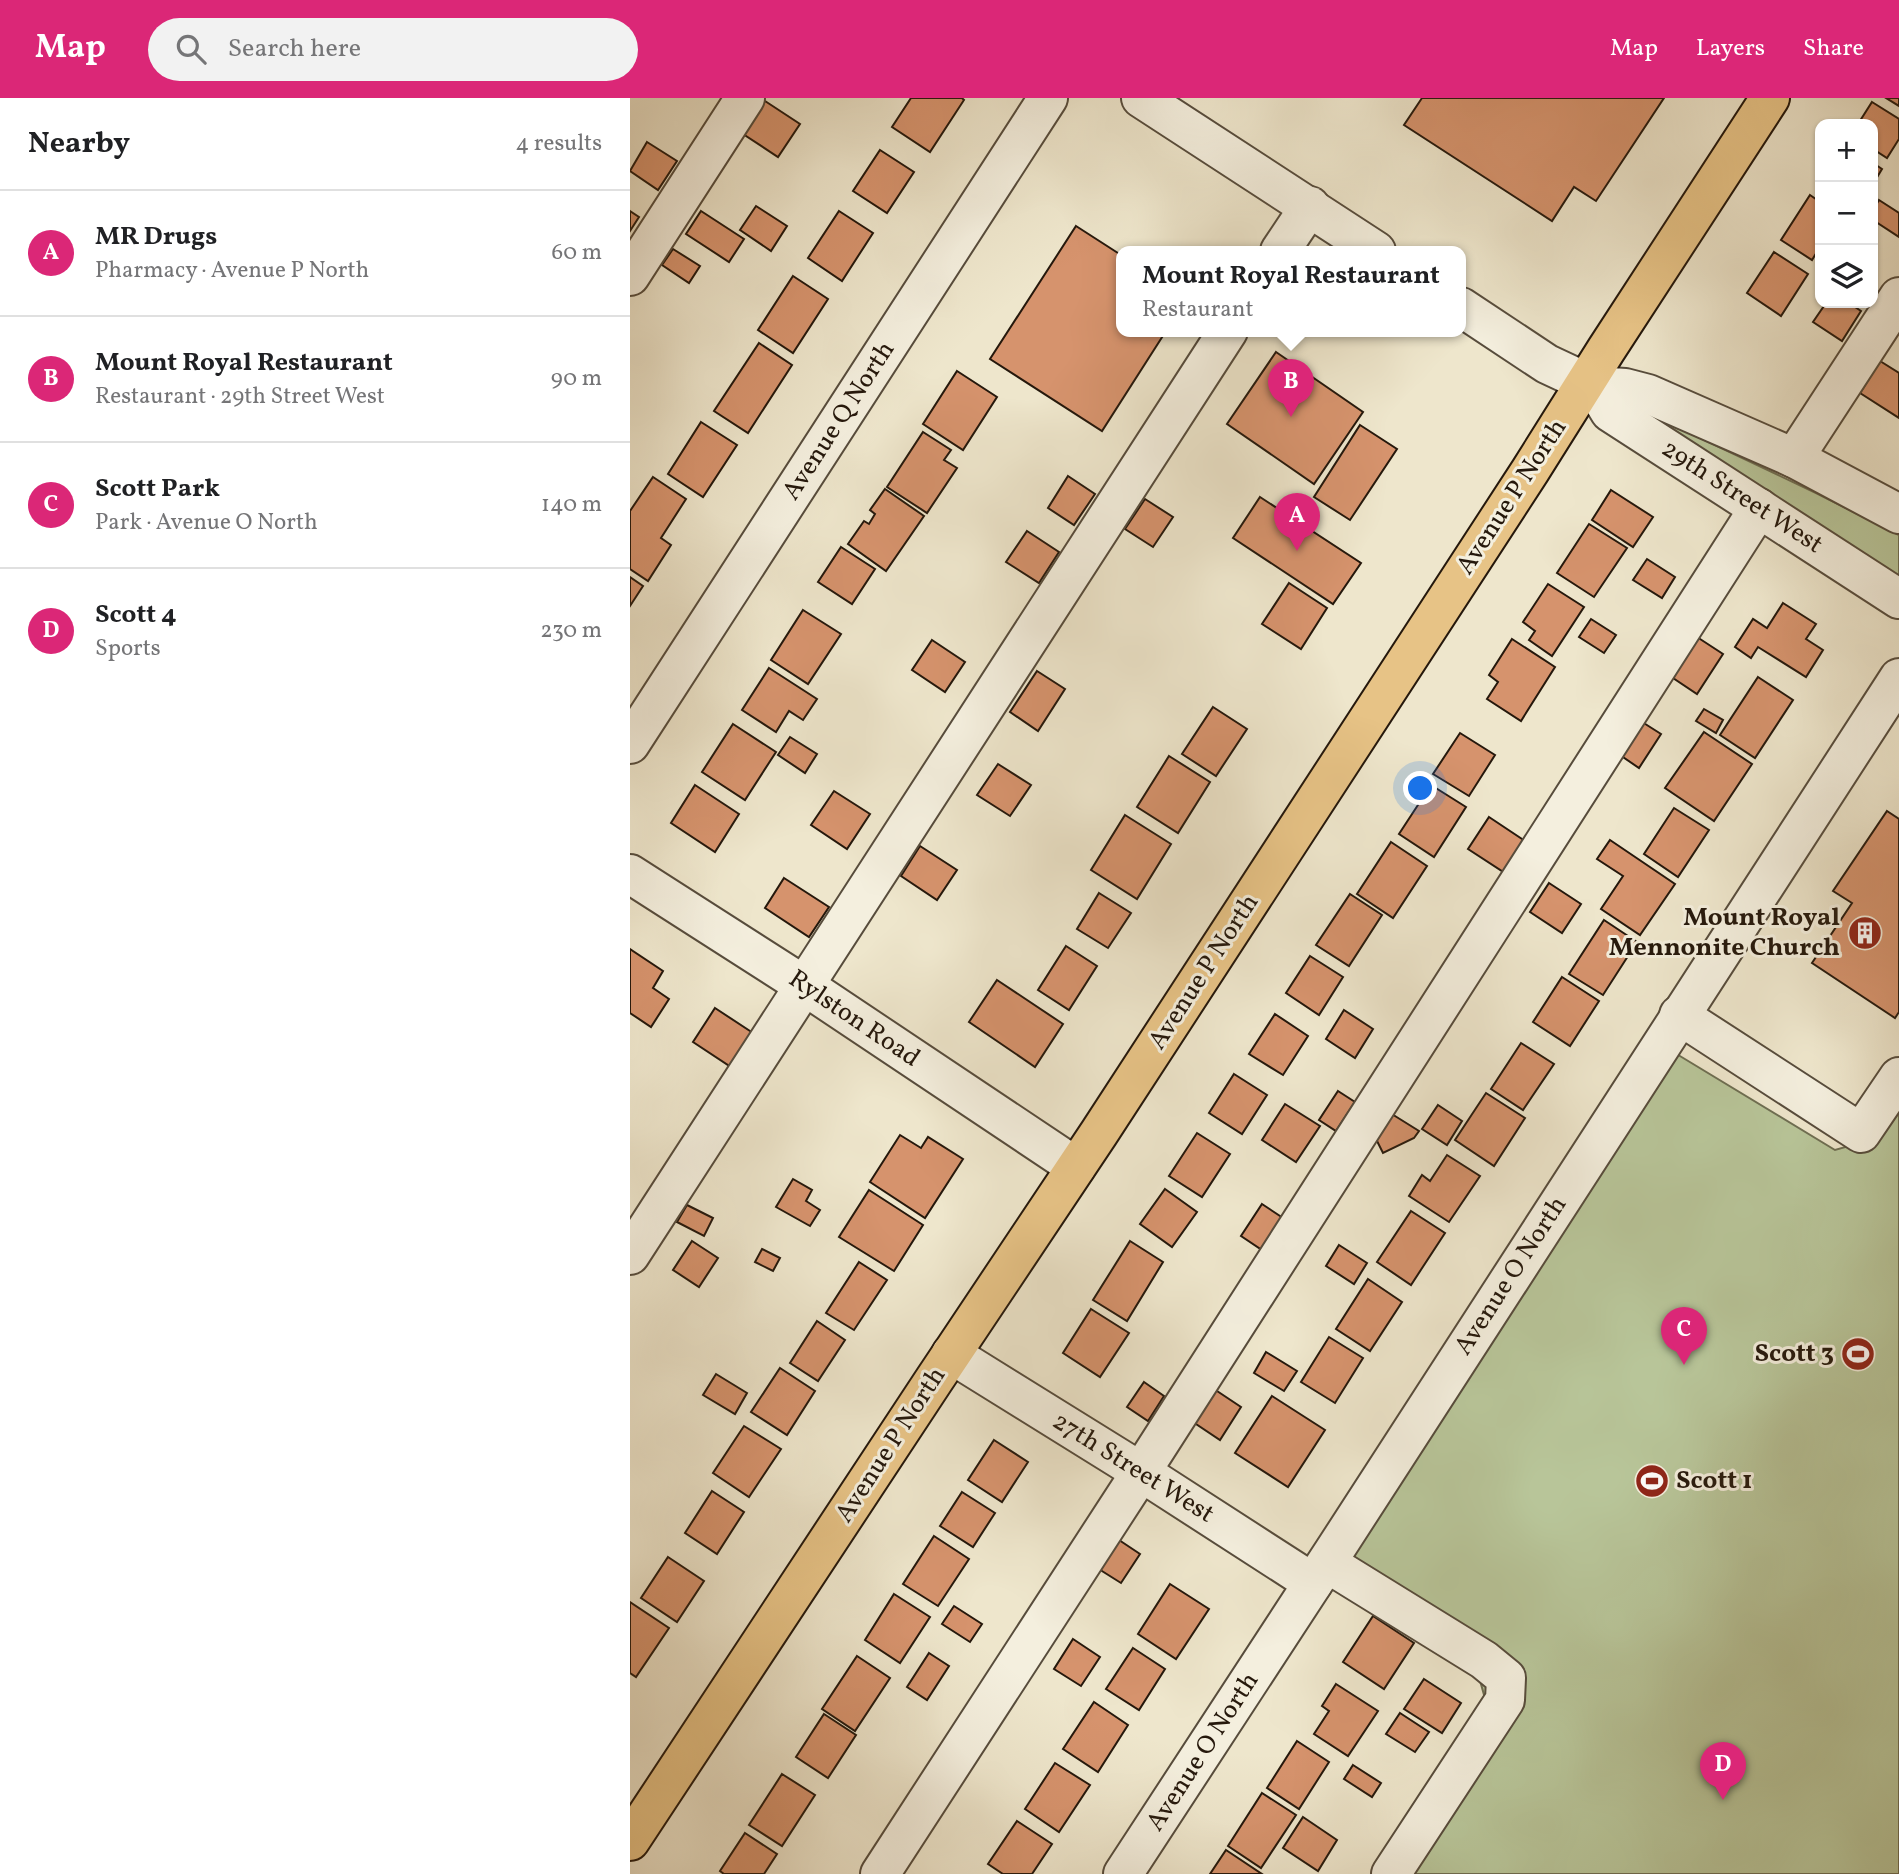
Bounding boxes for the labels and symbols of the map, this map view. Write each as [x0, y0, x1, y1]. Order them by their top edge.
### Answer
street label: Avenue Q North [774, 334, 904, 508]
pin: B [1268, 359, 1314, 417]
street label: Avenue P North [1448, 412, 1576, 582]
street label: 29th Street West [1654, 431, 1830, 563]
pin: A [1274, 493, 1320, 551]
your location [1403, 771, 1437, 805]
street label: Avenue P North [1140, 887, 1268, 1057]
place label: Mount Royal Mennonite Church [1609, 900, 1840, 966]
building icon: Mount Royal Mennonite Church [1846, 914, 1884, 952]
street label: Rylston Road [781, 962, 927, 1076]
street label: Avenue O North [1446, 1189, 1576, 1363]
pin: C [1661, 1307, 1707, 1365]
sports icon: Scott 3 [1839, 1335, 1877, 1373]
place label: Scott 3 [1755, 1336, 1834, 1372]
street label: Avenue P North [827, 1360, 955, 1530]
street label: 27th Street West [1045, 1404, 1221, 1532]
sports icon: Scott 1 [1633, 1462, 1671, 1500]
place label: Scott 1 [1676, 1463, 1753, 1499]
street label: Avenue O North [1138, 1665, 1268, 1839]
pin: D [1700, 1742, 1746, 1800]

